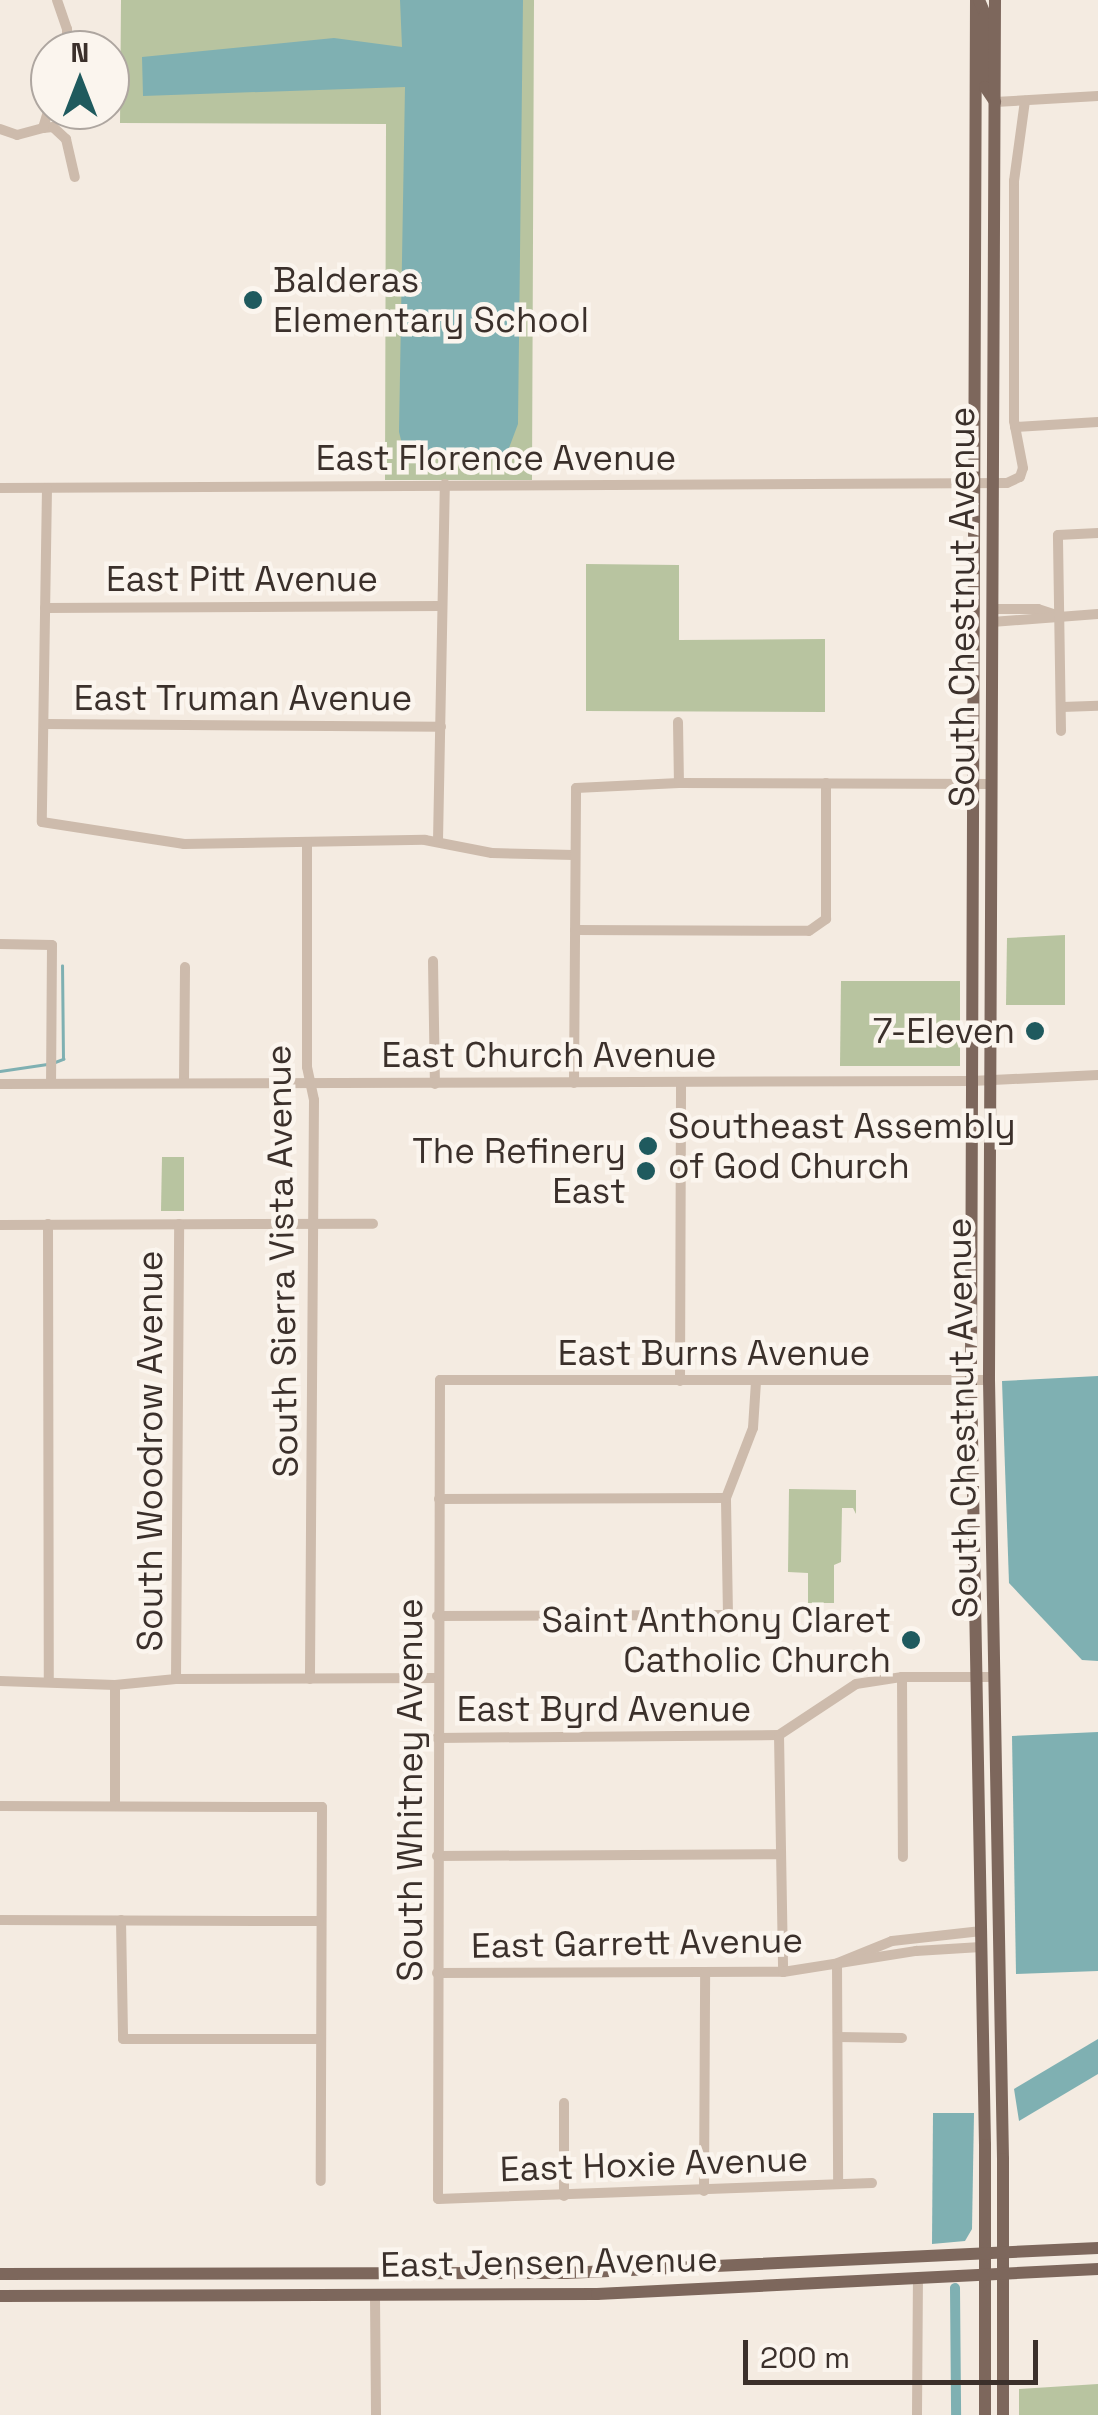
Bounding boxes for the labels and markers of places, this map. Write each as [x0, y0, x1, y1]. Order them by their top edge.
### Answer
place label: Balderas Elementary School [273, 259, 589, 341]
marker: Balderas Elementary School [242, 289, 264, 311]
place label: 7-Eleven [873, 1010, 1015, 1052]
marker: 7-Eleven [1024, 1020, 1046, 1042]
place label: Southeast Assembly of God Church [668, 1105, 1016, 1187]
place label: The Refinery East [412, 1130, 626, 1212]
marker: Southeast Assembly of God Church [637, 1135, 659, 1157]
marker: The Refinery East [635, 1160, 657, 1182]
place label: Saint Anthony Claret Catholic Church [541, 1599, 891, 1681]
marker: Saint Anthony Claret Catholic Church [900, 1629, 922, 1651]

